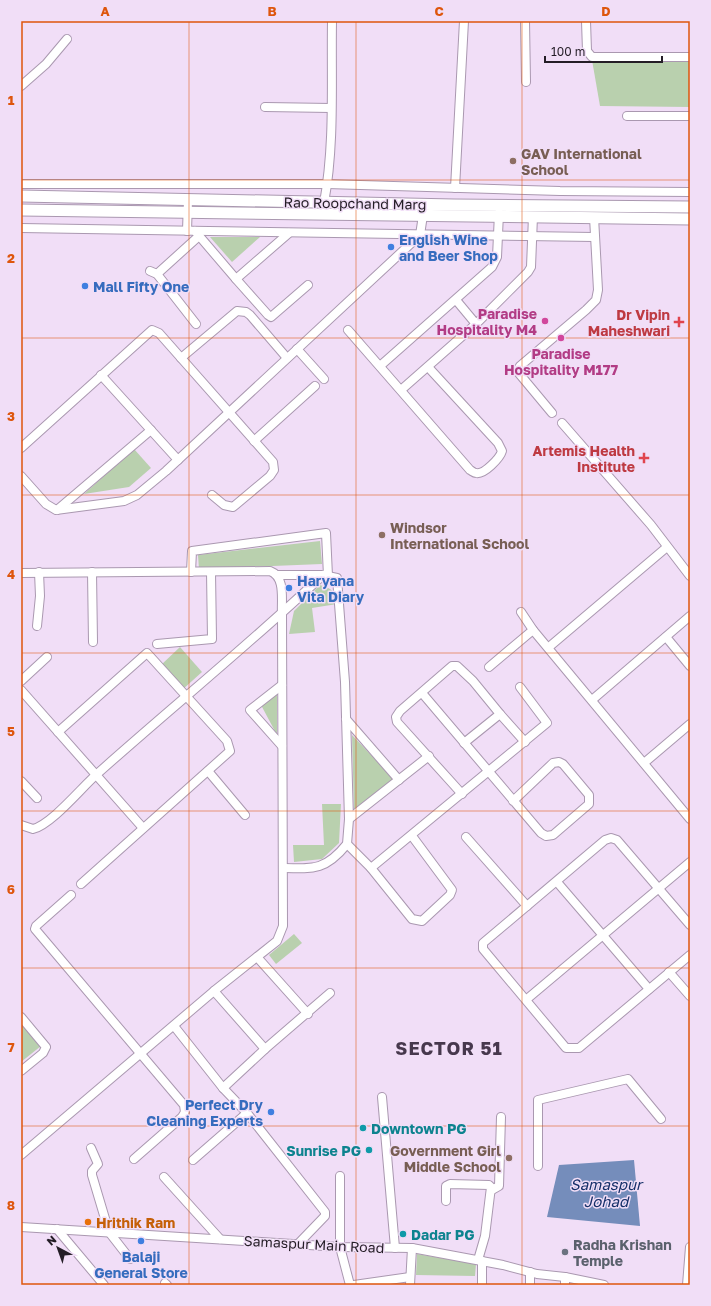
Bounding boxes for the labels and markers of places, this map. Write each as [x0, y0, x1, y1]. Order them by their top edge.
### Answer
place label: GAV International School [521, 145, 642, 178]
marker: GAV International School [508, 156, 518, 166]
place label: English Wine and Beer Shop [399, 231, 498, 264]
marker: English Wine and Beer Shop [386, 242, 396, 252]
place label: Mall Fifty One [93, 278, 189, 295]
marker: Mall Fifty One [80, 281, 90, 291]
place label: Paradise Hospitality M4 [437, 305, 537, 338]
place label: Dr Vipin Maheshwari [588, 306, 670, 339]
marker: Paradise Hospitality M4 [540, 316, 550, 326]
marker: Dr Vipin Maheshwari [673, 316, 685, 328]
marker: Paradise Hospitality M177 [556, 333, 566, 343]
place label: Paradise Hospitality M177 [504, 345, 618, 378]
place label: Artemis Health Institute [533, 442, 635, 475]
marker: Artemis Health Institute [638, 452, 650, 464]
place label: Windsor International School [390, 519, 529, 552]
marker: Windsor International School [377, 530, 387, 540]
place label: Haryana Vita Diary [297, 572, 365, 605]
marker: Haryana Vita Diary [284, 583, 294, 593]
place label: Perfect Dry Cleaning Experts [146, 1096, 264, 1129]
marker: Perfect Dry Cleaning Experts [266, 1107, 276, 1117]
place label: Downtown PG [371, 1120, 467, 1137]
marker: Downtown PG [358, 1123, 368, 1133]
place label: Sunrise PG [286, 1142, 361, 1159]
place label: Government Girl Middle School [390, 1142, 501, 1175]
marker: Sunrise PG [364, 1145, 374, 1155]
marker: Government Girl Middle School [504, 1153, 514, 1163]
place label: Hrithik Ram [96, 1214, 175, 1231]
marker: Hrithik Ram [83, 1217, 93, 1227]
place label: Dadar PG [411, 1226, 475, 1243]
marker: Dadar PG [398, 1229, 408, 1239]
marker: Balaji General Store [136, 1236, 146, 1246]
place label: Radha Krishan Temple [573, 1236, 672, 1269]
marker: Radha Krishan Temple [560, 1247, 570, 1257]
place label: Balaji General Store [94, 1248, 188, 1281]

